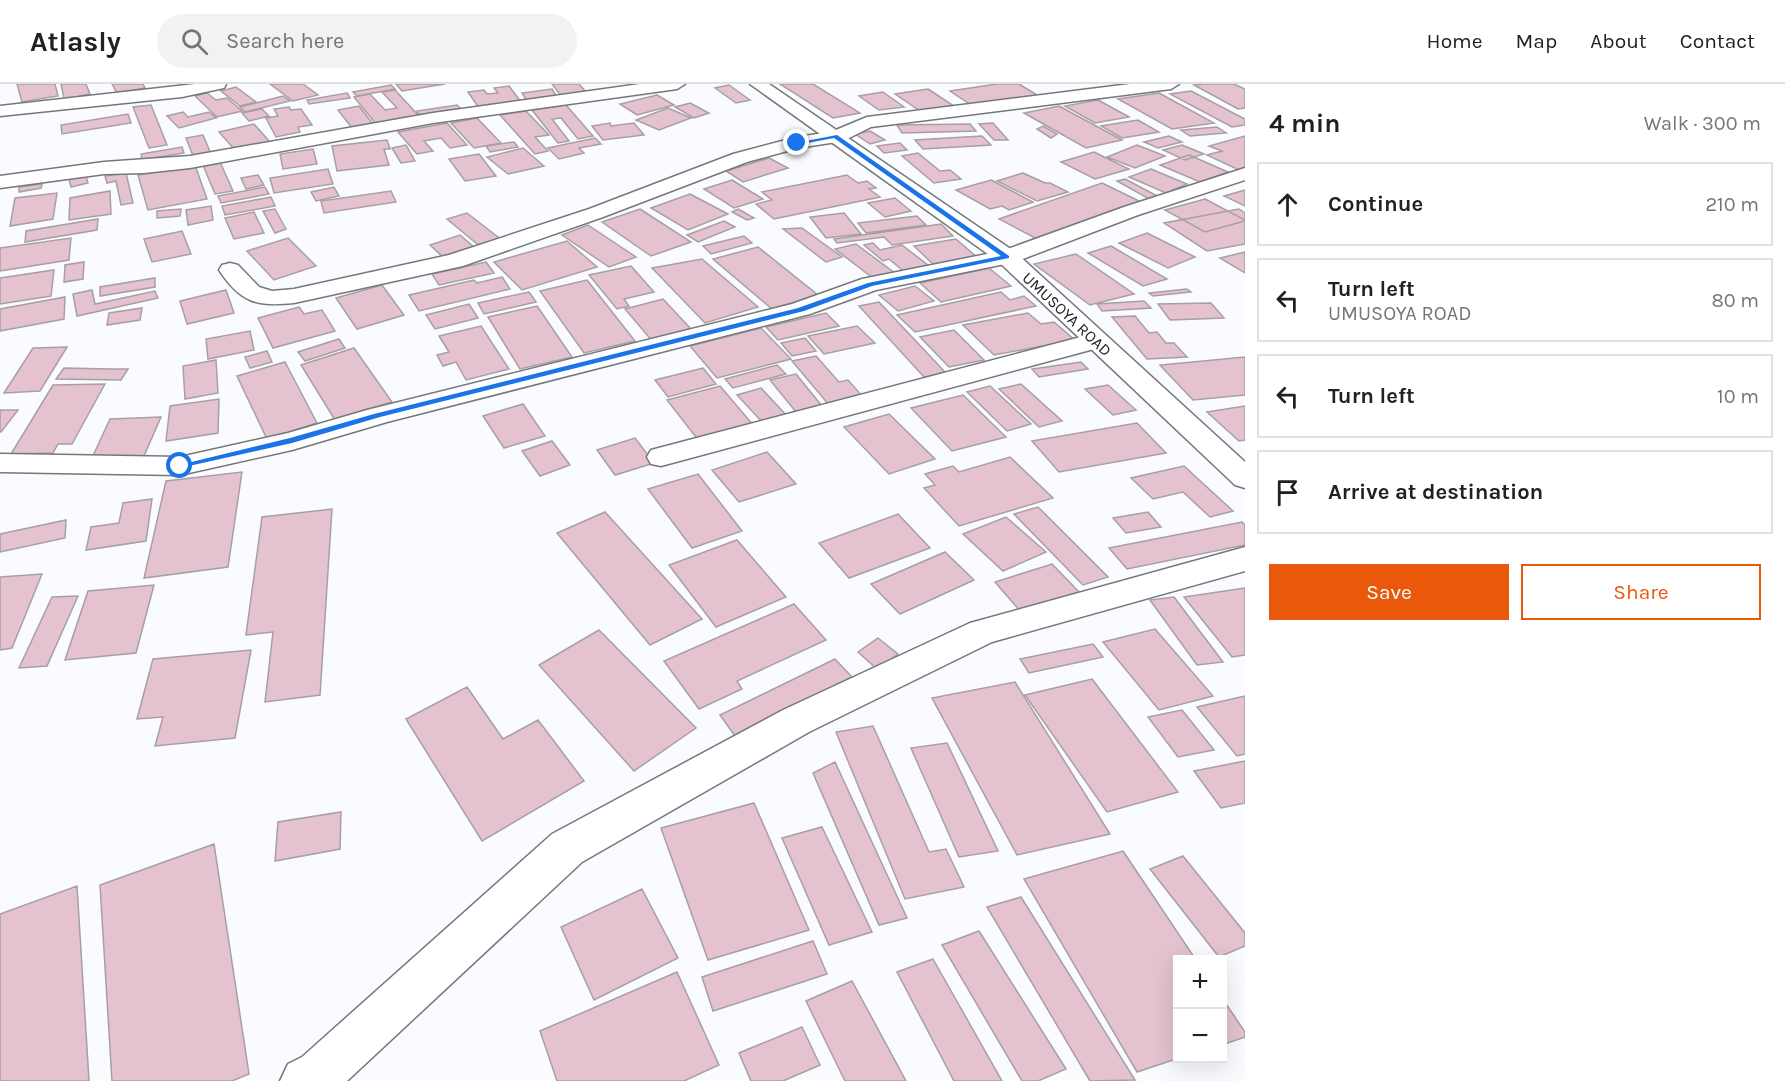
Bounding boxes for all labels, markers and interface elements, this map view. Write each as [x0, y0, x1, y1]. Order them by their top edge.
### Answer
search box [157, 14, 577, 68]
text: Atlasly [30, 25, 121, 58]
icon: search [178, 25, 211, 58]
text: Search here [226, 28, 344, 54]
text: Home [1427, 29, 1483, 53]
text: Map [1516, 29, 1557, 53]
text: About [1590, 29, 1647, 53]
text: Contact [1680, 29, 1755, 53]
text: 4 min [1269, 108, 1340, 139]
text: Walk · 300 m [1644, 112, 1761, 135]
route end [783, 129, 809, 155]
icon: ahead [1271, 188, 1304, 221]
text: Continue [1328, 191, 1423, 217]
text: 210 m [1705, 193, 1759, 216]
street label: UMUSOYA ROAD [1019, 268, 1115, 360]
text: Turn left [1328, 276, 1415, 302]
icon: left [1271, 284, 1304, 317]
text: 80 m [1711, 289, 1759, 312]
text: UMUSOYA ROAD [1328, 302, 1471, 325]
icon: left [1271, 380, 1304, 413]
text: Turn left [1328, 383, 1415, 409]
text: 10 m [1717, 385, 1759, 408]
route start [166, 452, 192, 478]
icon: arrive [1271, 476, 1304, 509]
text: Arrive at destination [1328, 479, 1543, 505]
button: Save [1269, 564, 1509, 620]
button: Share [1521, 564, 1761, 620]
map controls [1173, 955, 1227, 1063]
button: + [1173, 955, 1227, 1009]
button: − [1173, 1009, 1227, 1063]

